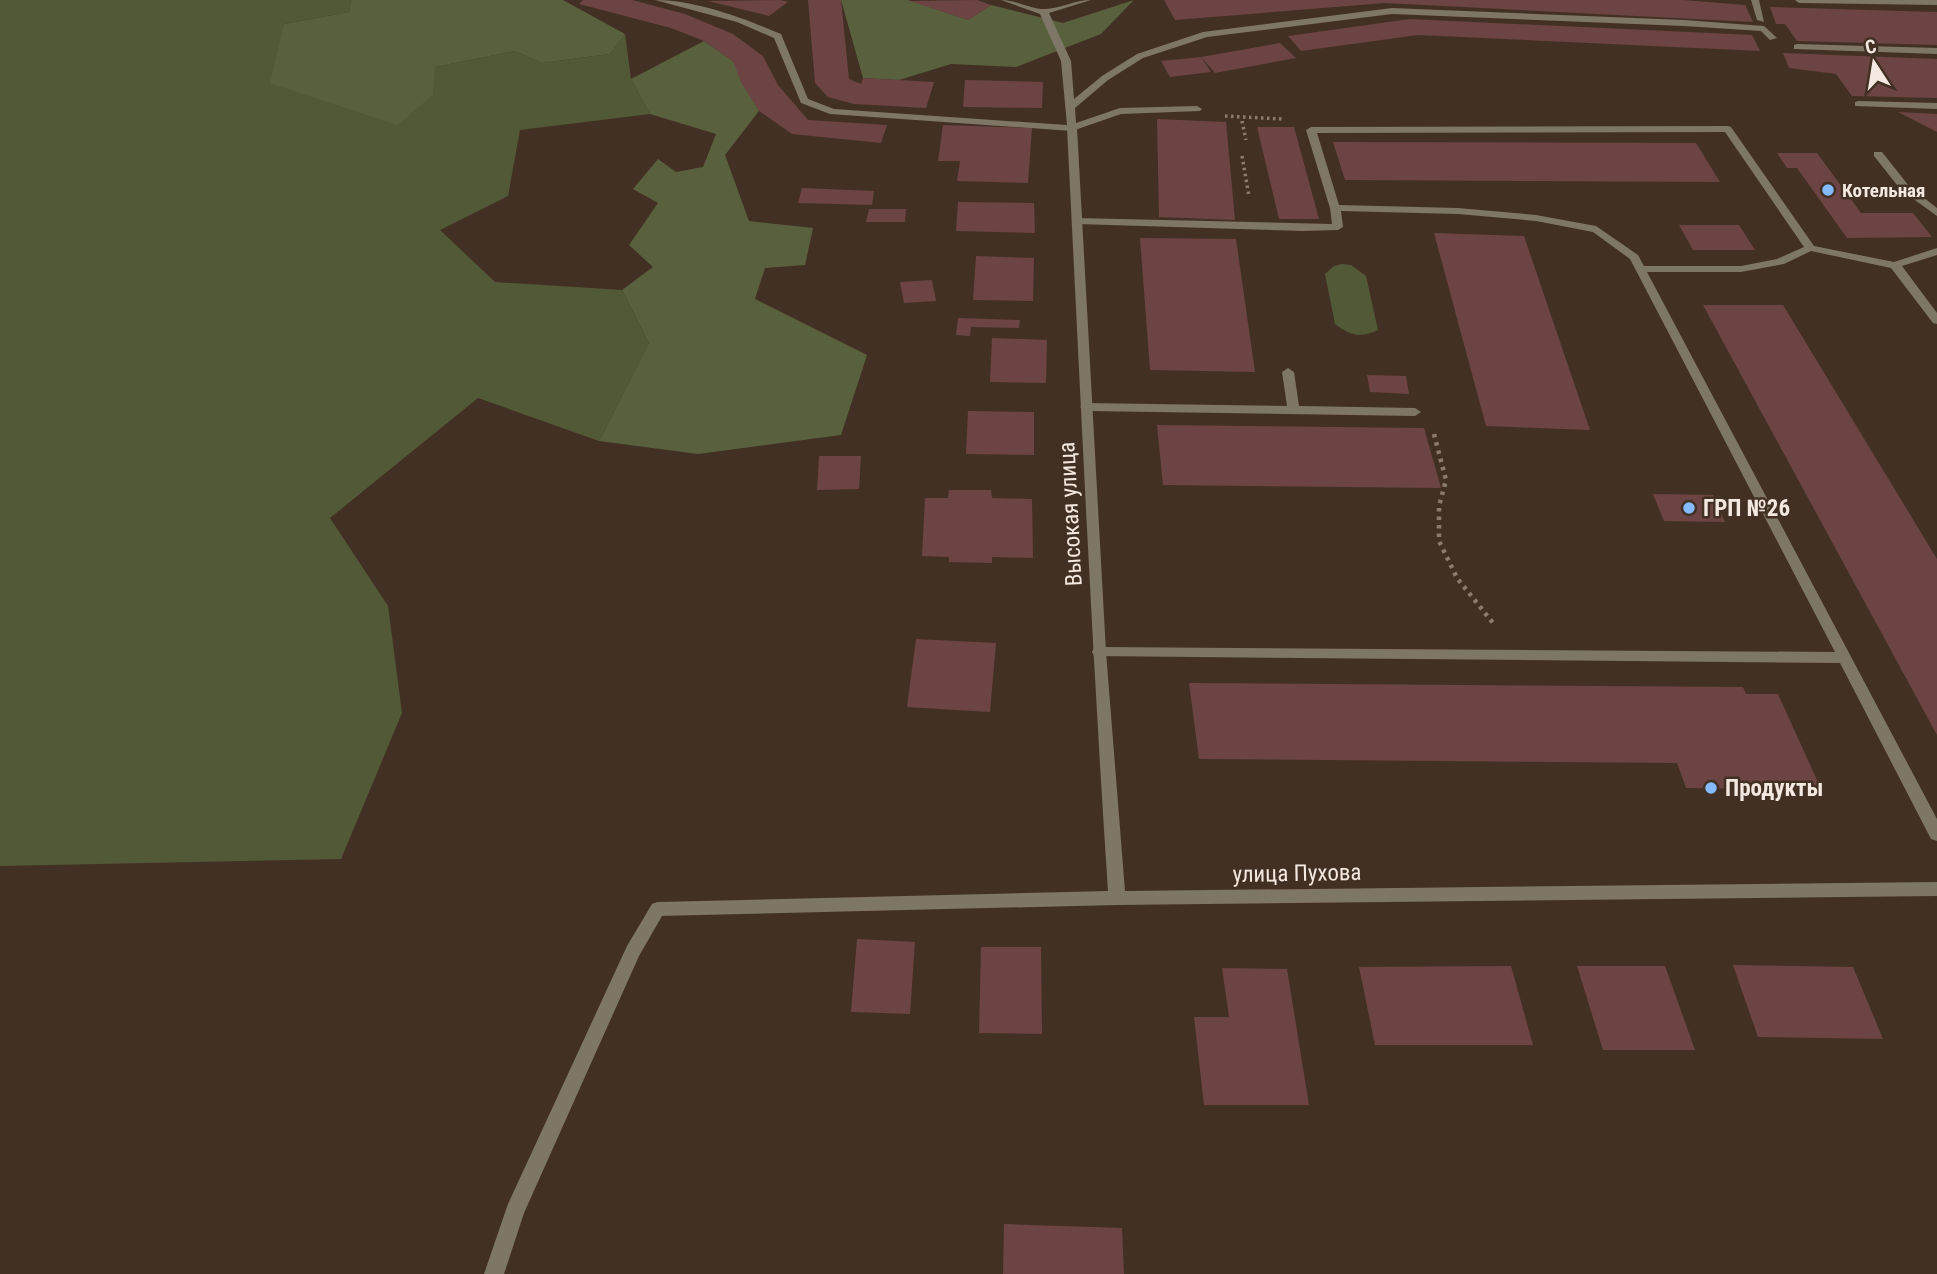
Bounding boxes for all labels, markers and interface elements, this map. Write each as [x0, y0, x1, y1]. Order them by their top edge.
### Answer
north arrow [1839, 28, 1909, 98]
text: С [1863, 34, 1878, 59]
place label: Котельная [1842, 179, 1925, 202]
marker: Котельная [1820, 182, 1836, 198]
street label: Высокая улица [1053, 441, 1088, 587]
place label: ГРП №26 [1703, 495, 1790, 522]
marker: ГРП №26 [1681, 500, 1697, 516]
place label: Продукты [1725, 775, 1823, 802]
marker: Продукты [1703, 780, 1719, 796]
street label: улица Пухова [1232, 859, 1362, 888]

